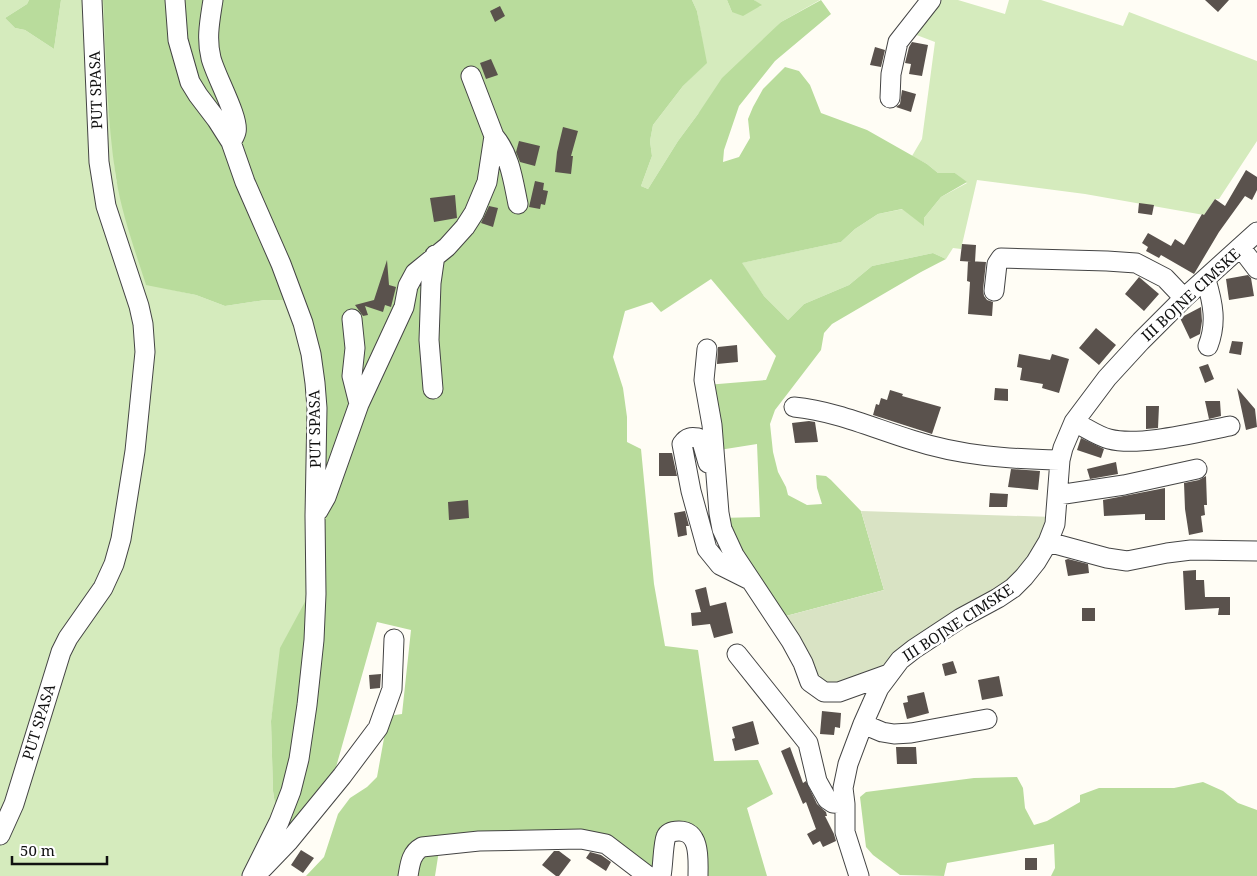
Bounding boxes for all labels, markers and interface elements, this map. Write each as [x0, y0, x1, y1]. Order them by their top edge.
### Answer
street label: PUT SPASA [84, 50, 106, 130]
street label: III BOJNE CIMSKE [1137, 243, 1244, 345]
street label: PUT SPASA [303, 389, 325, 468]
street label: III BOJNE CIMSKE [898, 579, 1017, 665]
street label: PUT SPASA [17, 681, 59, 762]
scale bar [12, 834, 108, 866]
text: 50 m [20, 840, 55, 860]

